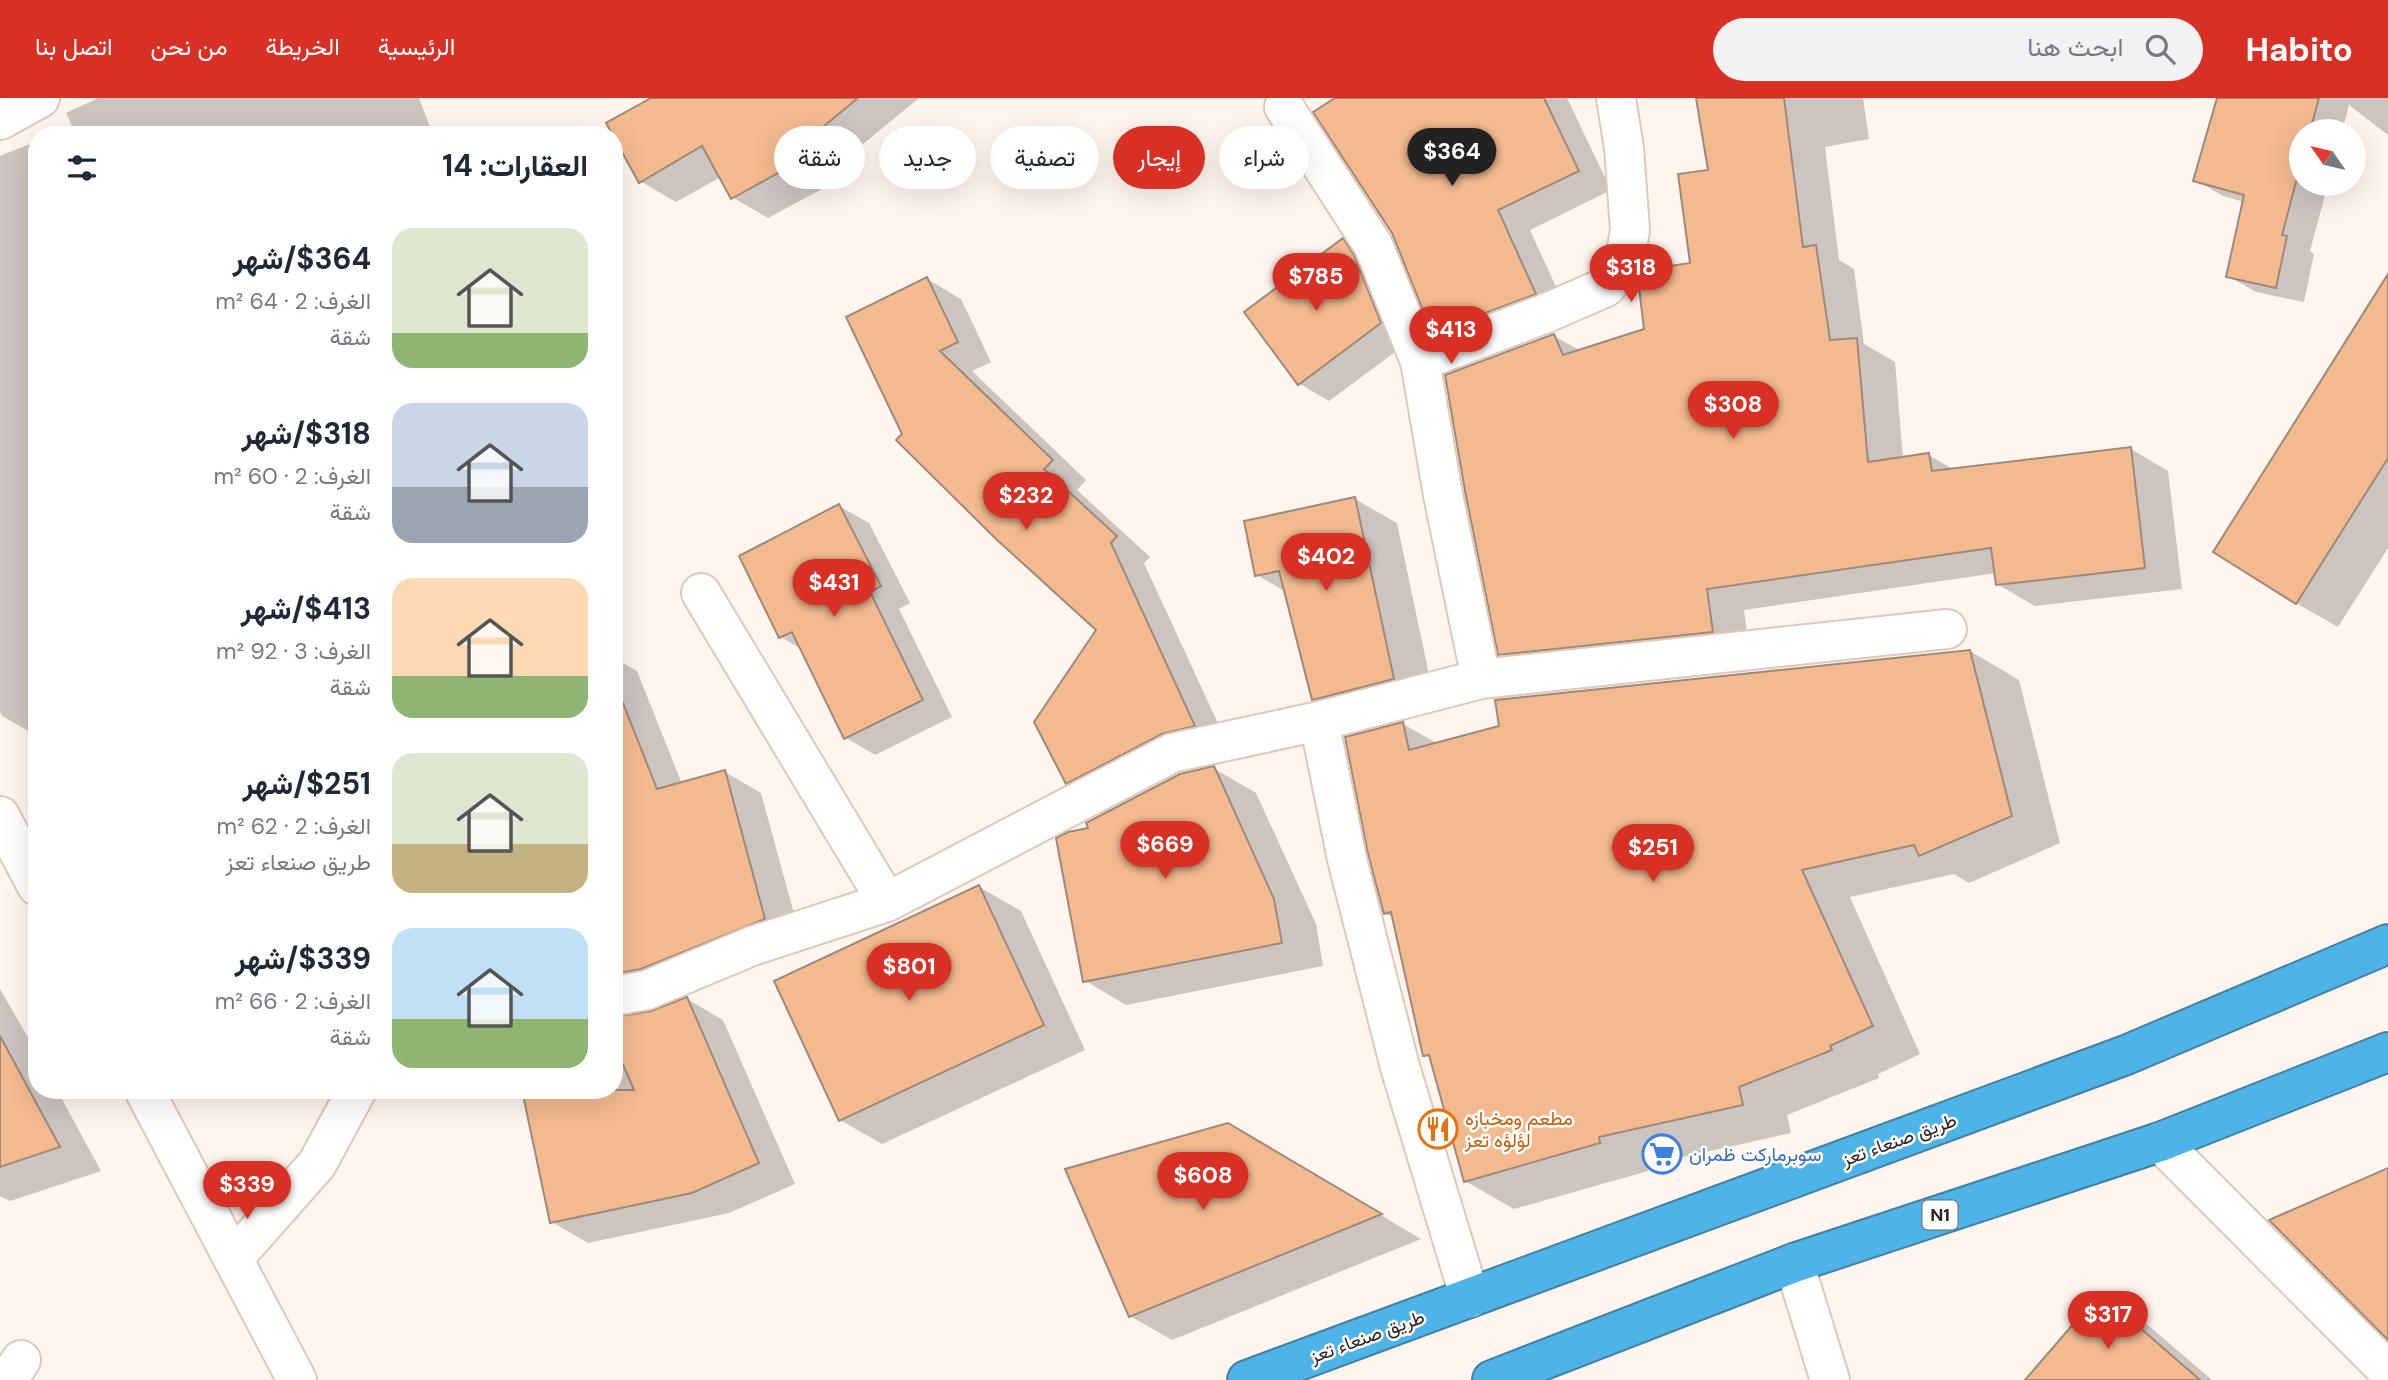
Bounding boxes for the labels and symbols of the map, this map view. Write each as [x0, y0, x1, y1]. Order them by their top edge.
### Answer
north arrow [2289, 119, 2366, 196]
pin: $364 [1411, 129, 1493, 188]
pin: $318 [1590, 244, 1672, 304]
pin: $785 [1275, 254, 1357, 313]
pin: $413 [1410, 306, 1492, 366]
pin: $308 [1692, 382, 1774, 441]
pin: $232 [985, 472, 1067, 532]
pin: $402 [1285, 533, 1367, 593]
pin: $431 [793, 560, 875, 619]
pin: $669 [1124, 822, 1206, 881]
pin: $251 [1612, 824, 1694, 884]
pin: $801 [868, 944, 950, 1003]
place label: مطعم ومخبازه لؤلؤه تعز [1464, 1106, 1573, 1153]
street label: طريق صنعاء تعز [1837, 1107, 1960, 1172]
restaurant icon: مطعم ومخبازه لؤلؤه تعز [1417, 1108, 1459, 1150]
supermarket icon: سوبرماركت ظمران [1641, 1133, 1683, 1175]
place label: سوبرماركت ظمران [1689, 1142, 1821, 1167]
pin: $608 [1162, 1152, 1244, 1212]
pin: $339 [206, 1162, 288, 1221]
road number: N1 [1923, 1200, 1958, 1230]
pin: $317 [2067, 1292, 2149, 1351]
street label: طريق صنعاء تعز [1305, 1304, 1428, 1369]

